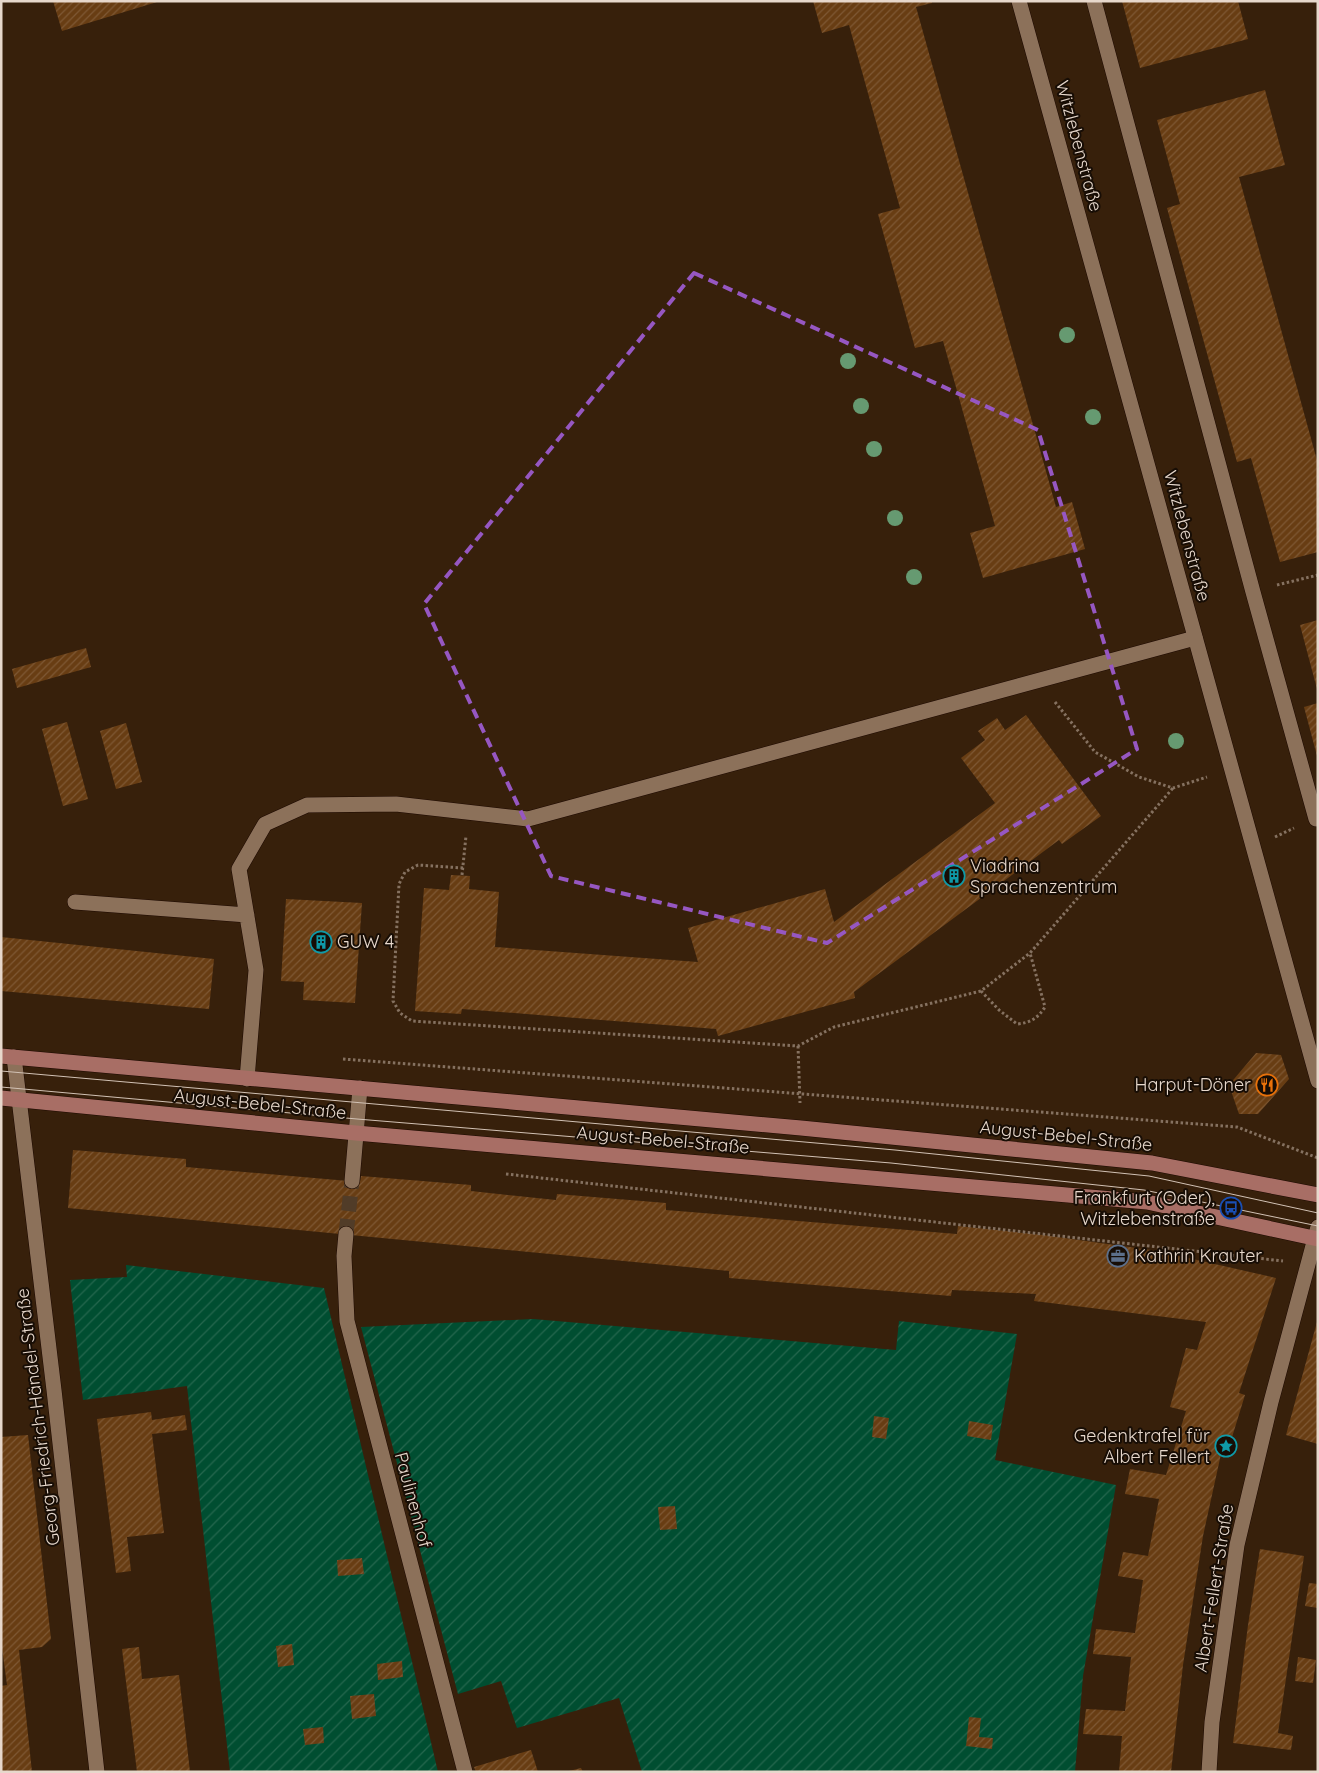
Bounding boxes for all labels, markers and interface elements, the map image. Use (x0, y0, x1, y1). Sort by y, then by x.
street label: Witzlebenstraße (1051, 78, 1108, 214)
street label: Witzlebenstraße (1159, 468, 1216, 604)
place label: Viadrina Sprachenzentrum (970, 854, 1117, 898)
building icon: Viadrina Sprachenzentrum (942, 864, 966, 888)
building icon: GUW 4 (309, 930, 333, 954)
place label: GUW 4 (337, 930, 394, 953)
place label: Harput-Döner (1135, 1073, 1251, 1096)
restaurant icon: Harput-Döner (1255, 1073, 1279, 1097)
street label: August-Bebel-Straße (173, 1083, 348, 1124)
street label: August-Bebel-Straße (979, 1115, 1154, 1156)
street label: August-Bebel-Straße (576, 1120, 750, 1159)
place label: Frankfurt (Oder), Witzlebenstraße (1074, 1186, 1215, 1230)
bus stop icon: Frankfurt (Oder), Witzlebenstraße (1219, 1196, 1243, 1220)
office icon: Kathrin Krauter (1106, 1244, 1130, 1268)
place label: Kathrin Krauter (1134, 1244, 1262, 1267)
street label: Georg-Friedrich-Händel-Straße (10, 1287, 65, 1547)
place label: Gedenktrafel für Albert Fellert (1074, 1424, 1210, 1468)
place icon: Gedenktrafel für Albert Fellert (1214, 1434, 1238, 1458)
street label: Paulinenhof (390, 1449, 437, 1551)
street label: Albert-Fellert-Straße (1189, 1502, 1238, 1674)

